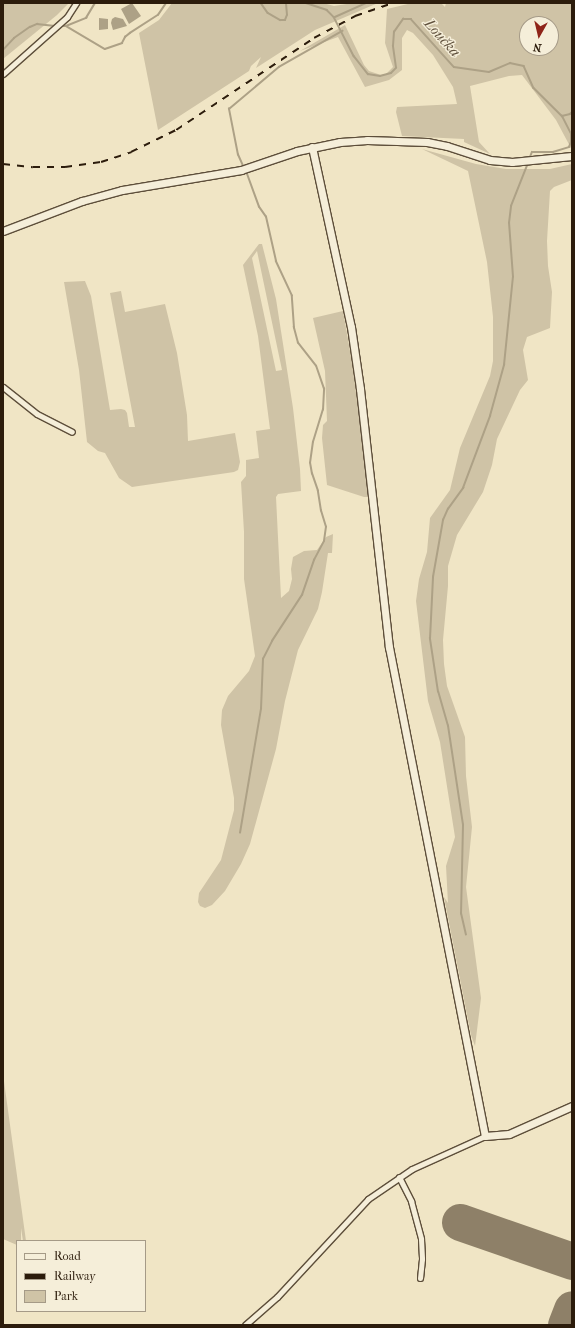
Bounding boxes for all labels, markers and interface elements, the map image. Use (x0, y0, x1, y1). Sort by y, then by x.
water label: Loučka (420, 15, 464, 61)
north arrow (519, 16, 559, 56)
text: N (532, 40, 542, 54)
legend (16, 1240, 146, 1312)
text: Road (54, 1249, 81, 1263)
text: Railway (54, 1269, 96, 1283)
text: Park (54, 1289, 78, 1303)

